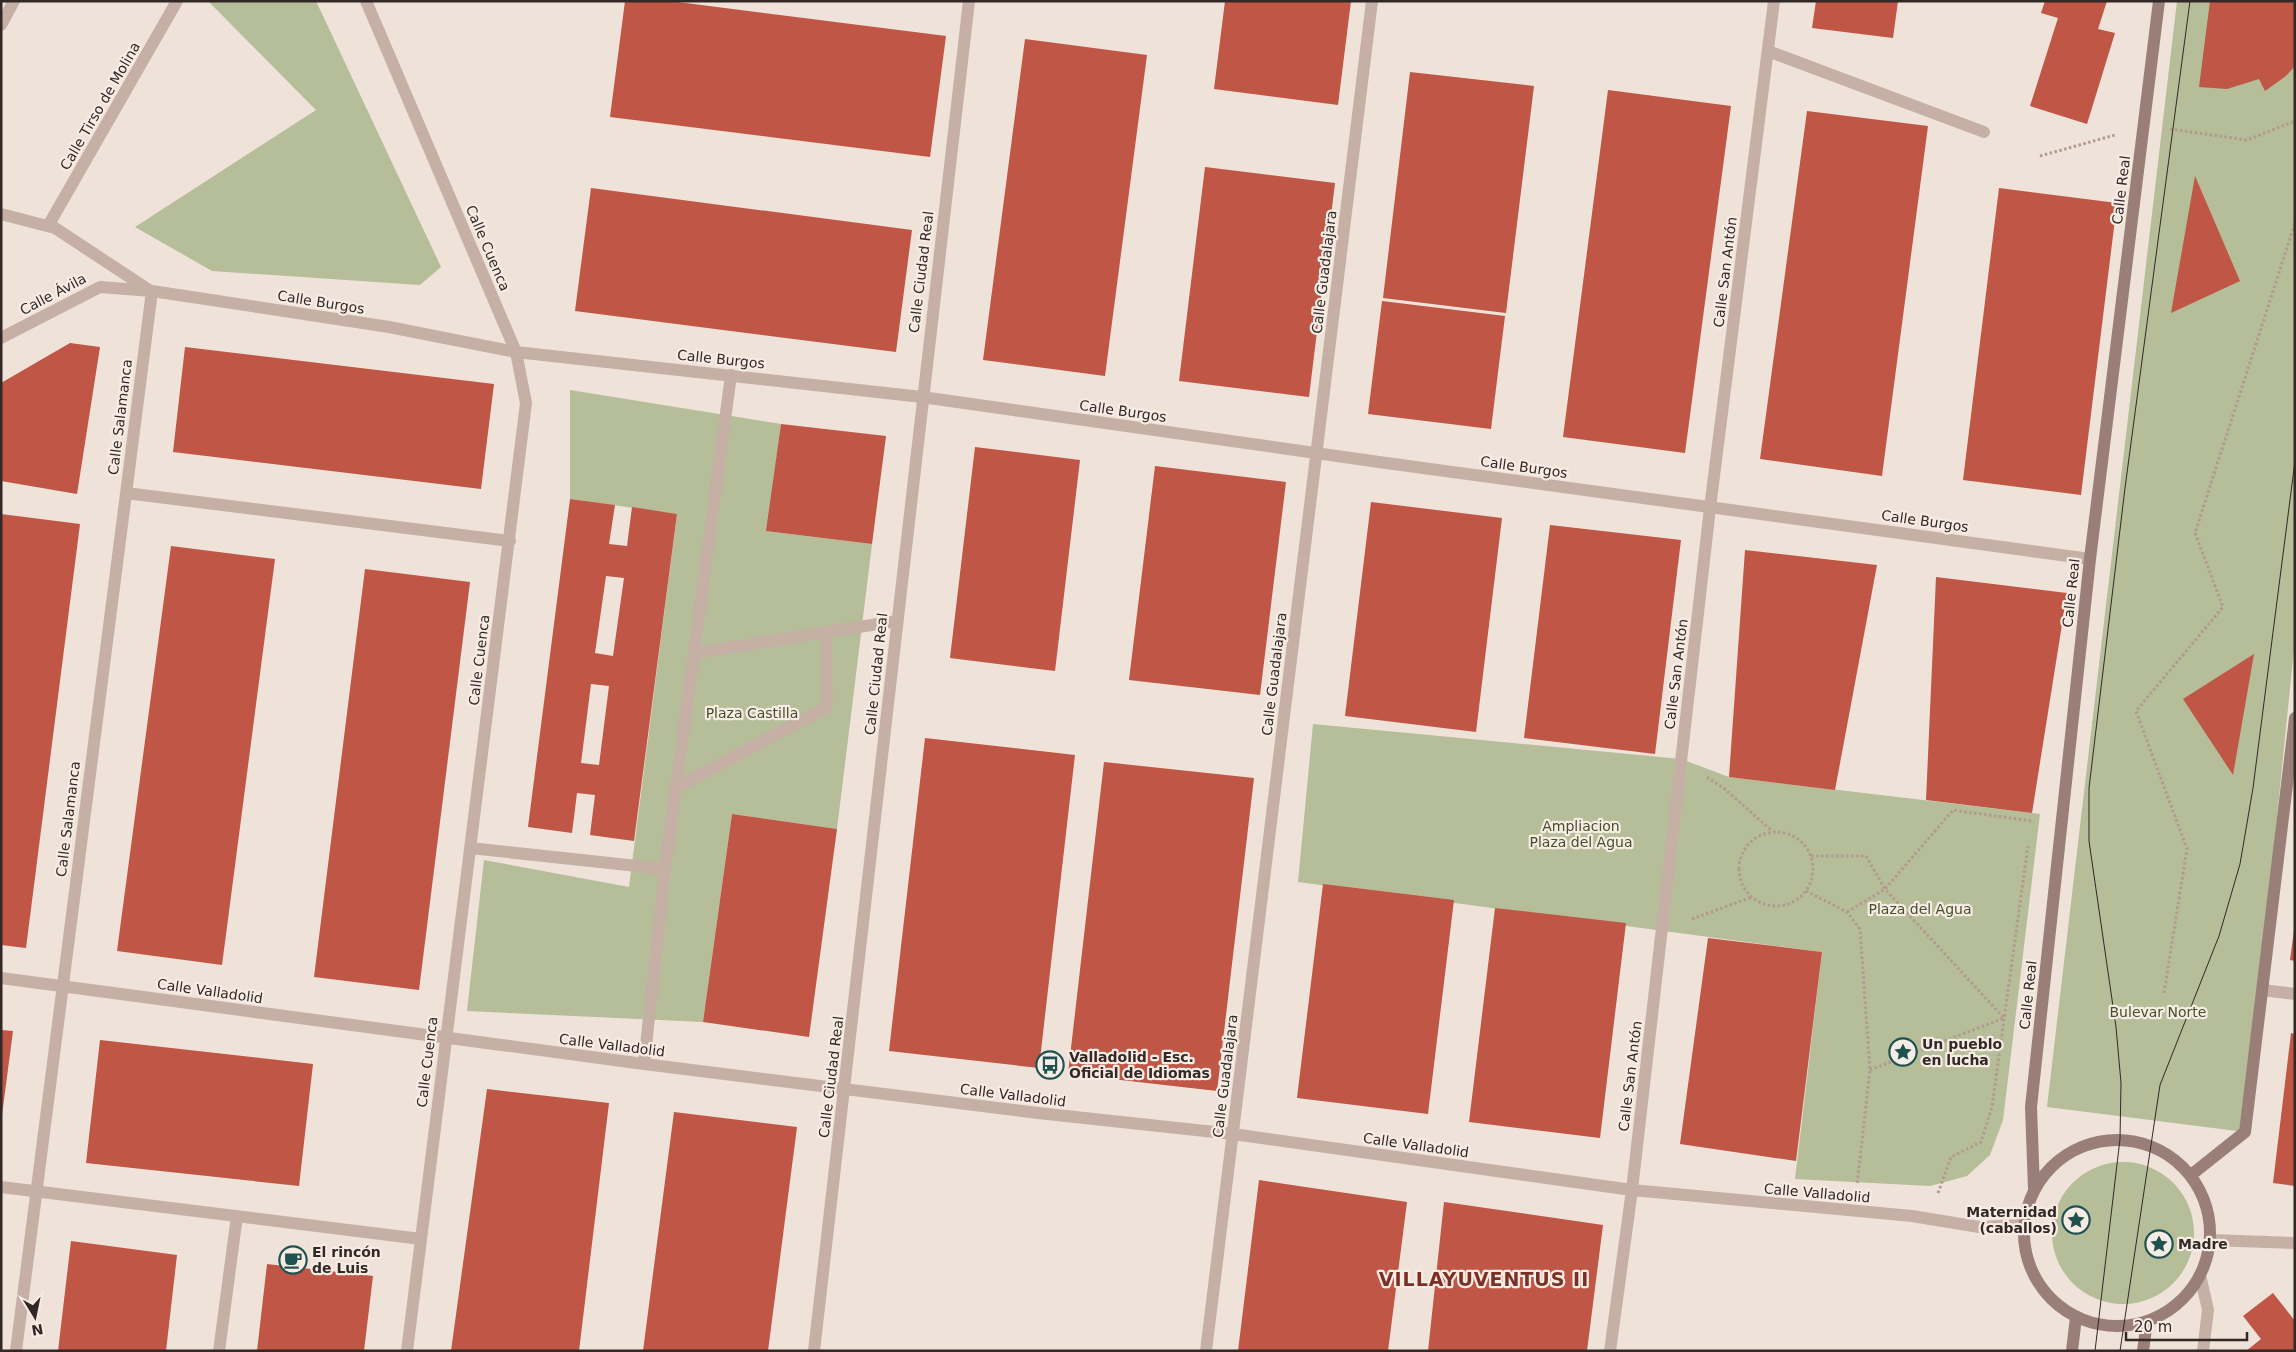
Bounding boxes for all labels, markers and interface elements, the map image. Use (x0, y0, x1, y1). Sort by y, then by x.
street label: Calle Tirso de Molina (57, 39, 143, 173)
street label: Calle Real (2109, 155, 2133, 225)
street label: Calle Cuenca (463, 203, 513, 293)
street label: Calle Guadalajara (1308, 209, 1340, 335)
street label: Calle Ciudad Real (906, 210, 936, 334)
street label: Calle San Antón (1710, 216, 1740, 328)
street label: Calle Ávila (17, 270, 89, 318)
street label: Calle Burgos (276, 287, 366, 317)
street label: Calle Burgos (676, 346, 766, 372)
street label: Calle Salamanca (105, 358, 135, 476)
street label: Calle Burgos (1078, 397, 1168, 425)
street label: Calle Burgos (1479, 453, 1569, 481)
street label: Calle Burgos (1880, 507, 1970, 535)
street label: Calle Real (2059, 558, 2083, 628)
street label: Calle Guadalajara (1258, 611, 1290, 737)
street label: Calle Ciudad Real (862, 612, 890, 736)
street label: Calle Cuenca (465, 614, 493, 706)
street label: Calle San Antón (1661, 618, 1691, 730)
park label: Plaza Castilla (706, 705, 798, 721)
street label: Calle Salamanca (53, 760, 83, 878)
park label: Ampliacion Plaza del Agua (1529, 818, 1633, 850)
park label: Plaza del Agua (1868, 901, 1972, 917)
street label: Calle Real (2016, 960, 2040, 1030)
street label: Calle Valladolid (156, 976, 264, 1006)
park label: Bulevar Norte (2110, 1004, 2206, 1020)
street label: Calle Guadalajara (1209, 1013, 1241, 1139)
street label: Calle Ciudad Real (816, 1015, 846, 1139)
street label: Calle Cuenca (413, 1016, 441, 1108)
street label: Calle San Antón (1615, 1020, 1645, 1132)
street label: Calle Valladolid (558, 1031, 666, 1059)
place label: Un pueblo en lucha (1922, 1036, 2003, 1068)
place icon: Un pueblo en lucha (1888, 1037, 1918, 1067)
place label: Valladolid - Esc. Oficial de Idiomas (1069, 1049, 1210, 1081)
bus stop icon: Valladolid - Esc. Oficial de Idiomas (1035, 1050, 1065, 1080)
street label: Calle Valladolid (959, 1081, 1067, 1109)
street label: Calle Valladolid (1362, 1130, 1470, 1160)
street label: Calle Valladolid (1763, 1180, 1871, 1206)
place label: Maternidad (caballos) (1966, 1204, 2057, 1236)
place icon: Maternidad (caballos) (2061, 1205, 2091, 1235)
place icon: Madre (2144, 1229, 2174, 1259)
place label: Madre (2178, 1236, 2228, 1252)
place label: El rincón de Luis (312, 1244, 381, 1276)
cafe icon: El rincón de Luis (278, 1245, 308, 1275)
district label: VILLAYUVENTUS II (1379, 1268, 1589, 1290)
north arrow (10, 1292, 60, 1342)
scale bar (2126, 1310, 2247, 1342)
text: 20 m (2134, 1318, 2172, 1336)
text: N (30, 1321, 44, 1339)

